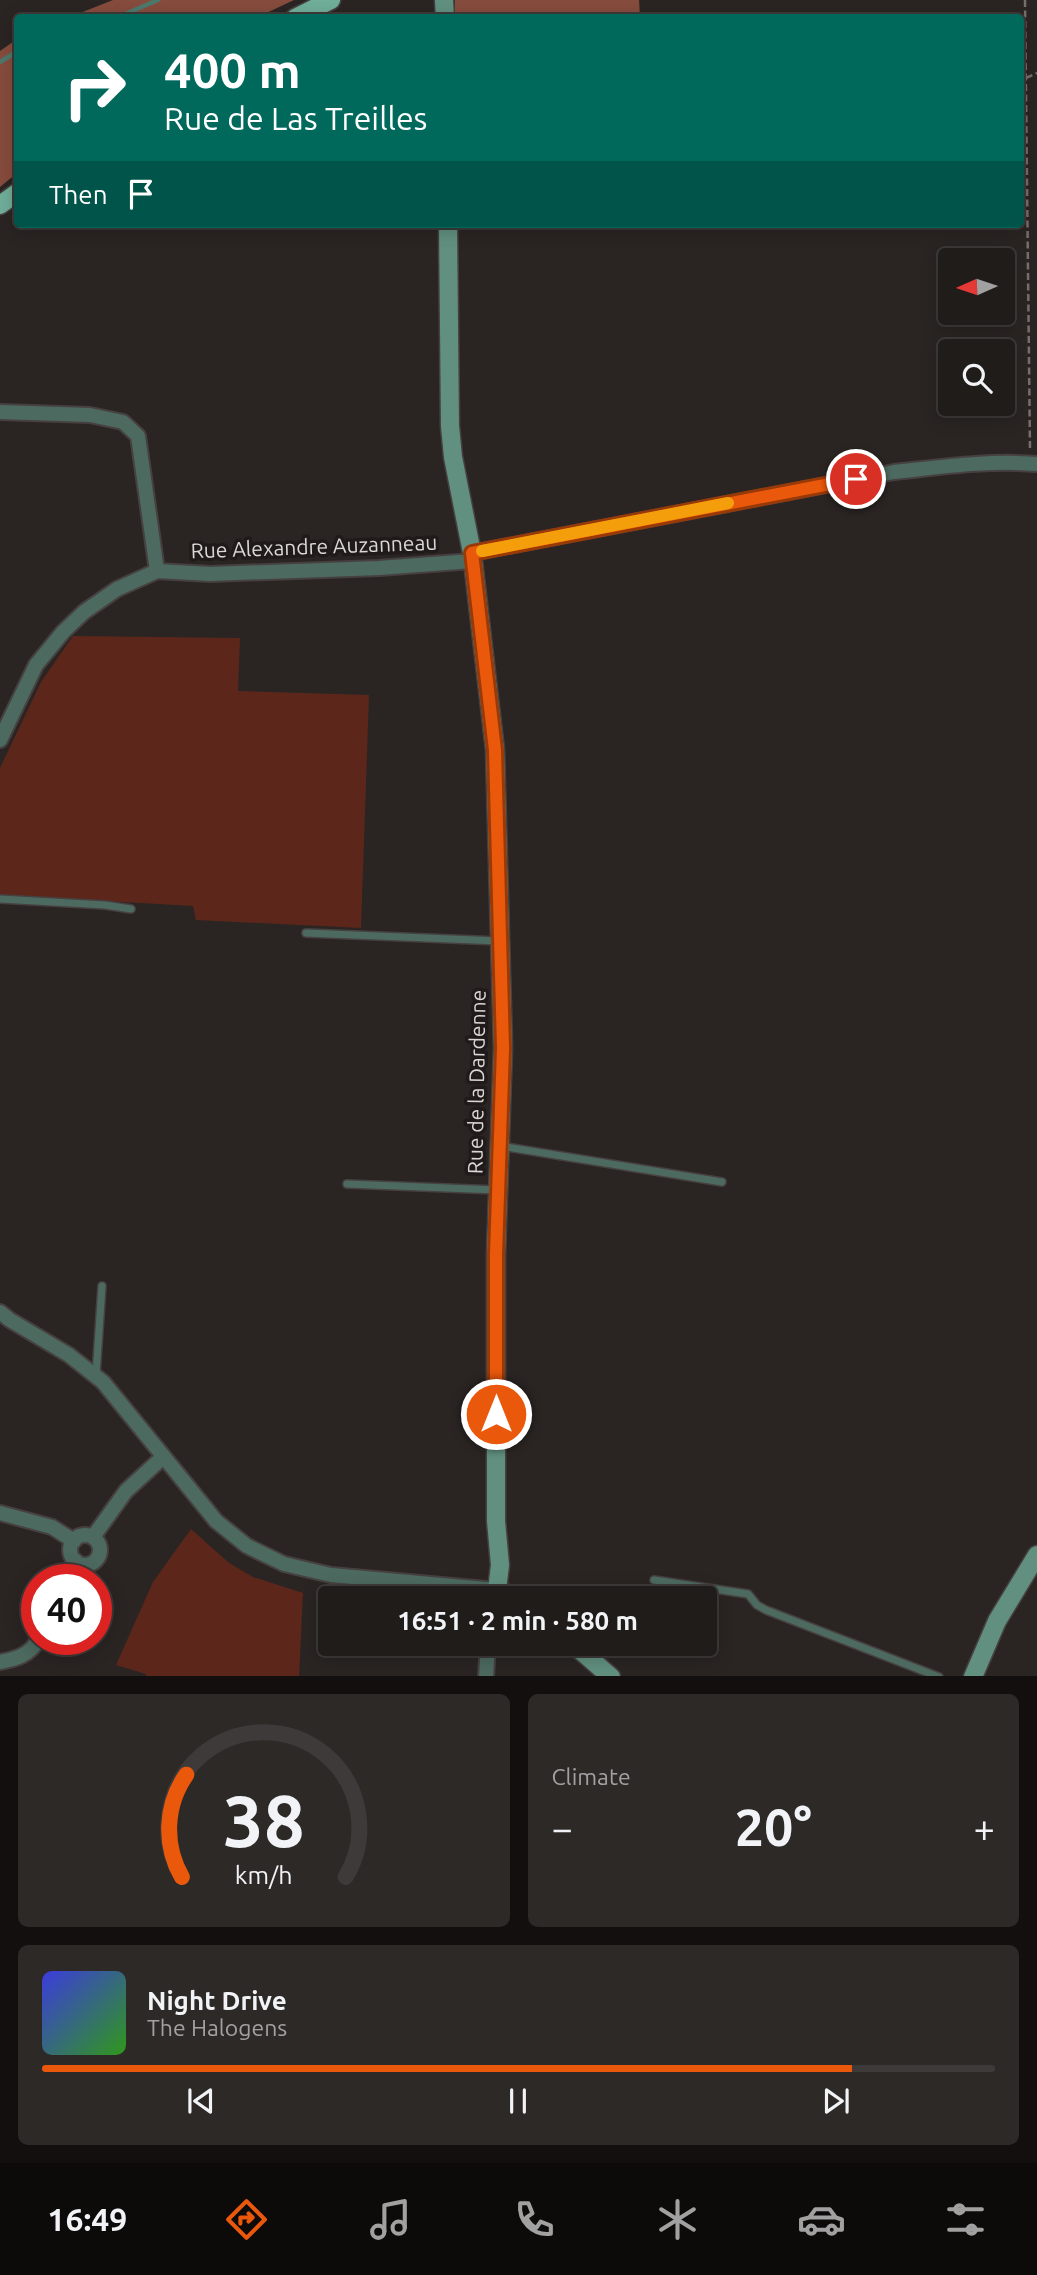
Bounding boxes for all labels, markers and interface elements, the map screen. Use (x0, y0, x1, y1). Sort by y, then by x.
icon: right (49, 42, 140, 133)
text: 400 m (164, 42, 301, 97)
text: Rue de Las Treilles (164, 100, 427, 136)
icon: arrive (122, 175, 160, 213)
text: Then (49, 180, 108, 209)
north arrow (938, 248, 1015, 326)
map controls (938, 248, 1015, 416)
button: search (938, 339, 1015, 416)
pin (826, 449, 886, 509)
icon: arrive (837, 460, 875, 498)
street label: Rue Alexandre Auzanneau (190, 530, 438, 562)
street label: Rue de la Dardenne (462, 990, 490, 1174)
position arrow (459, 1377, 533, 1451)
speed limit sign: 40 (21, 1564, 112, 1655)
text: 16:51 · 2 min · 580 m (397, 1606, 638, 1635)
text: Climate (552, 1764, 631, 1789)
text: 38 (223, 1779, 305, 1861)
text: 20° (735, 1798, 812, 1856)
text: − (552, 1807, 573, 1849)
text: + (974, 1807, 995, 1849)
text: km/h (235, 1860, 293, 1888)
text: Night Drive (147, 1986, 287, 2015)
text: The Halogens (147, 2015, 287, 2040)
icon: previous (182, 2082, 220, 2120)
icon: pause (499, 2082, 537, 2120)
icon: next (817, 2082, 855, 2120)
icon: directions (222, 2195, 271, 2244)
icon: music (366, 2195, 415, 2244)
icon: phone (510, 2195, 559, 2244)
icon: climate (653, 2195, 702, 2244)
icon: car (797, 2195, 846, 2244)
icon: filters (941, 2195, 990, 2244)
text: 16:49 (47, 2201, 127, 2237)

